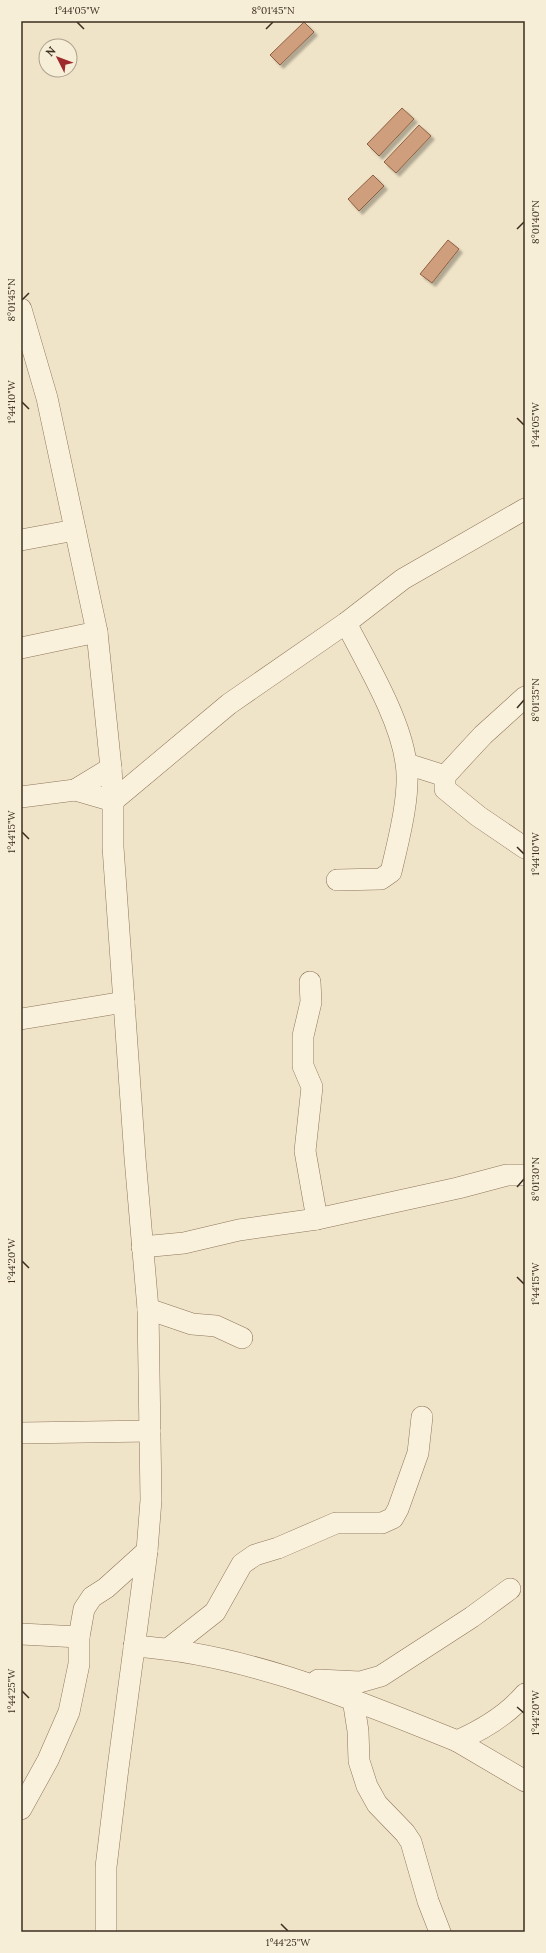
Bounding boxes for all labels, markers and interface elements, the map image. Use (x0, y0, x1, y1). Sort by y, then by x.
text: 1°44'05"W (54, 4, 101, 17)
text: 8°01'45"N (251, 4, 295, 17)
north arrow (38, 38, 78, 78)
text: N (43, 43, 59, 59)
text: 8°01'40"N (529, 200, 542, 244)
text: 8°01'45"N (5, 278, 18, 322)
text: 1°44'10"W (5, 379, 18, 424)
text: 1°44'05"W (529, 401, 542, 448)
text: 8°01'35"N (529, 678, 542, 722)
text: 1°44'15"W (5, 810, 18, 853)
text: 1°44'10"W (529, 831, 542, 876)
text: 8°01'30"N (529, 1156, 542, 1201)
text: 1°44'20"W (5, 1237, 18, 1284)
text: 1°44'15"W (529, 1262, 542, 1305)
text: 1°44'25"W (5, 1668, 18, 1713)
text: 1°44'20"W (529, 1689, 542, 1736)
text: 1°44'25"W (266, 1936, 311, 1949)

